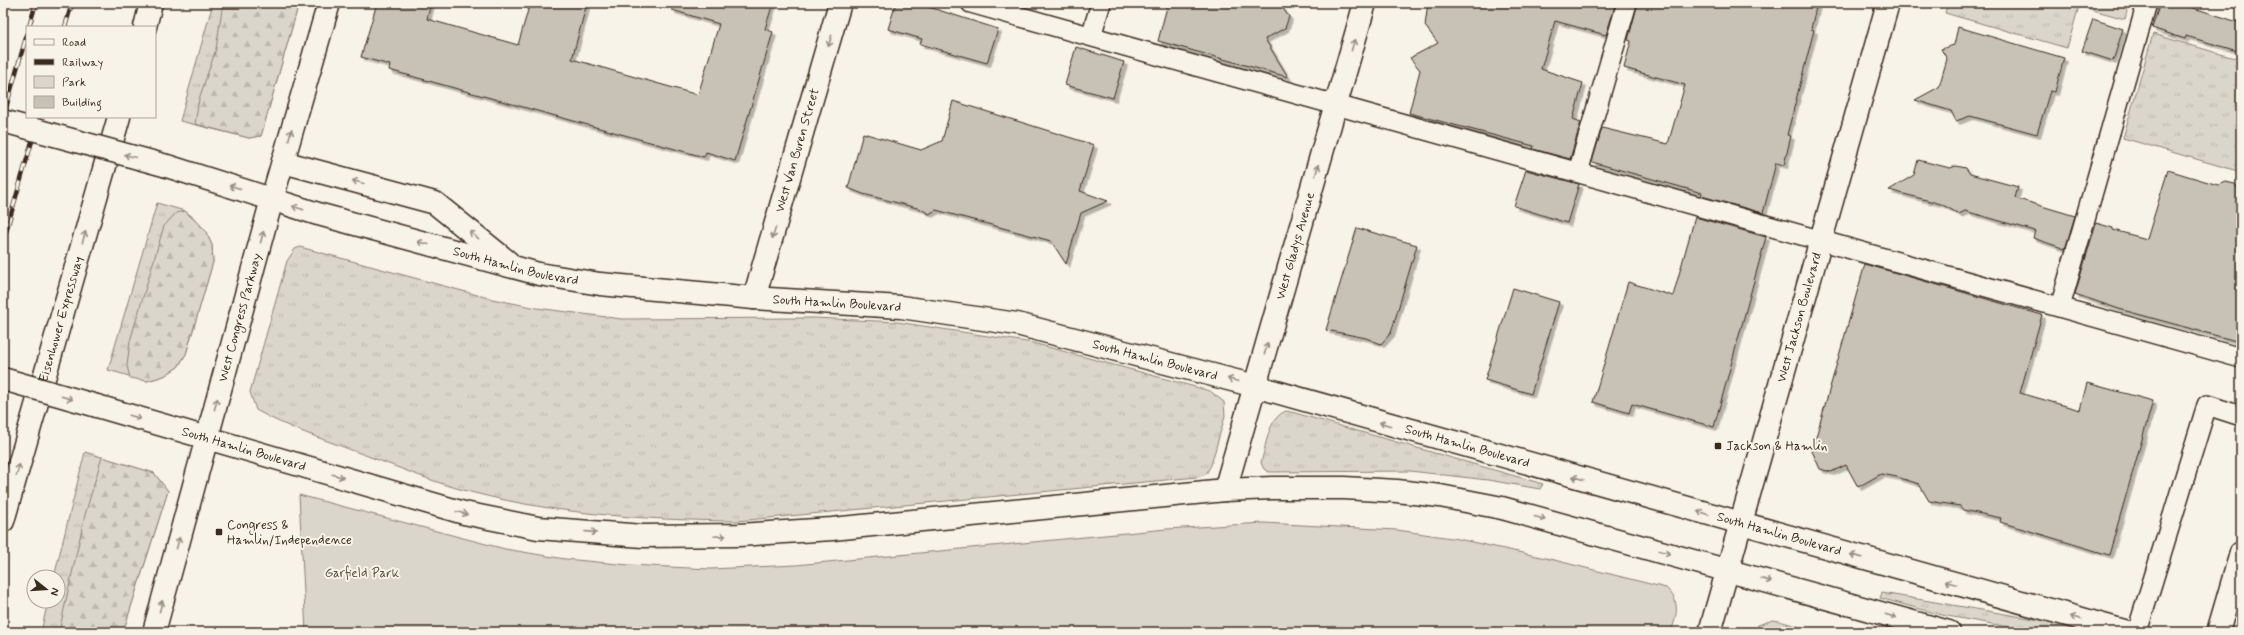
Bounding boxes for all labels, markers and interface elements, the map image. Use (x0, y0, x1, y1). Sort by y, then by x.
legend (26, 26, 156, 118)
one-way arrow (825, 34, 833, 47)
text: Road (62, 35, 86, 51)
one-way arrow (1350, 39, 1357, 52)
text: Railway (62, 55, 104, 71)
text: Park (62, 75, 86, 91)
street label: West Van Buren Street (771, 86, 823, 214)
text: Building (62, 95, 102, 112)
one-way arrow (287, 128, 294, 141)
one-way arrow (123, 152, 136, 159)
one-way arrow (1314, 164, 1321, 177)
one-way arrow (352, 178, 365, 185)
one-way arrow (229, 183, 241, 191)
street label: West Gladys Avenue (1272, 190, 1319, 302)
one-way arrow (292, 204, 305, 211)
one-way arrow (770, 226, 777, 239)
one-way arrow (468, 230, 479, 239)
one-way arrow (81, 231, 88, 244)
one-way arrow (258, 231, 266, 244)
one-way arrow (417, 239, 430, 246)
street label: South Hamlin Boulevard (451, 243, 580, 289)
street label: West Congress Parkway (214, 251, 265, 384)
street label: West Jackson Boulevard (1773, 251, 1825, 384)
street label: Eisenhower Expressway (35, 254, 87, 384)
street label: South Hamlin Boulevard (772, 291, 902, 315)
street label: South Hamlin Boulevard (1091, 335, 1219, 384)
one-way arrow (1263, 343, 1270, 356)
one-way arrow (1227, 376, 1240, 384)
one-way arrow (61, 394, 74, 402)
one-way arrow (213, 397, 220, 410)
one-way arrow (128, 414, 141, 421)
one-way arrow (1379, 420, 1392, 427)
street label: South Hamlin Boulevard (1403, 420, 1532, 471)
street label: South Hamlin Boulevard (180, 423, 308, 475)
place label: Jackson & Hamlin (1726, 438, 1827, 455)
marker: Jackson & Hamlin (1713, 441, 1723, 451)
one-way arrow (15, 464, 22, 477)
one-way arrow (331, 473, 344, 480)
one-way arrow (1572, 474, 1585, 481)
street label: South Hamlin Boulevard (1715, 508, 1843, 559)
one-way arrow (455, 509, 468, 517)
one-way arrow (1697, 509, 1710, 516)
one-way arrow (1533, 515, 1546, 522)
place label: Congress & Hamlin/Independence (227, 517, 352, 549)
marker: Congress & Hamlin/Independence (214, 527, 224, 537)
one-way arrow (584, 528, 597, 535)
one-way arrow (713, 532, 726, 540)
one-way arrow (175, 537, 182, 550)
one-way arrow (1658, 549, 1671, 557)
one-way arrow (1849, 552, 1862, 559)
park label: Garfield Park (325, 565, 400, 582)
north arrow (26, 569, 66, 609)
one-way arrow (1759, 577, 1772, 584)
one-way arrow (1945, 579, 1958, 586)
text: N (47, 586, 62, 597)
one-way arrow (158, 600, 165, 613)
one-way arrow (1884, 613, 1897, 620)
one-way arrow (2070, 614, 2083, 621)

